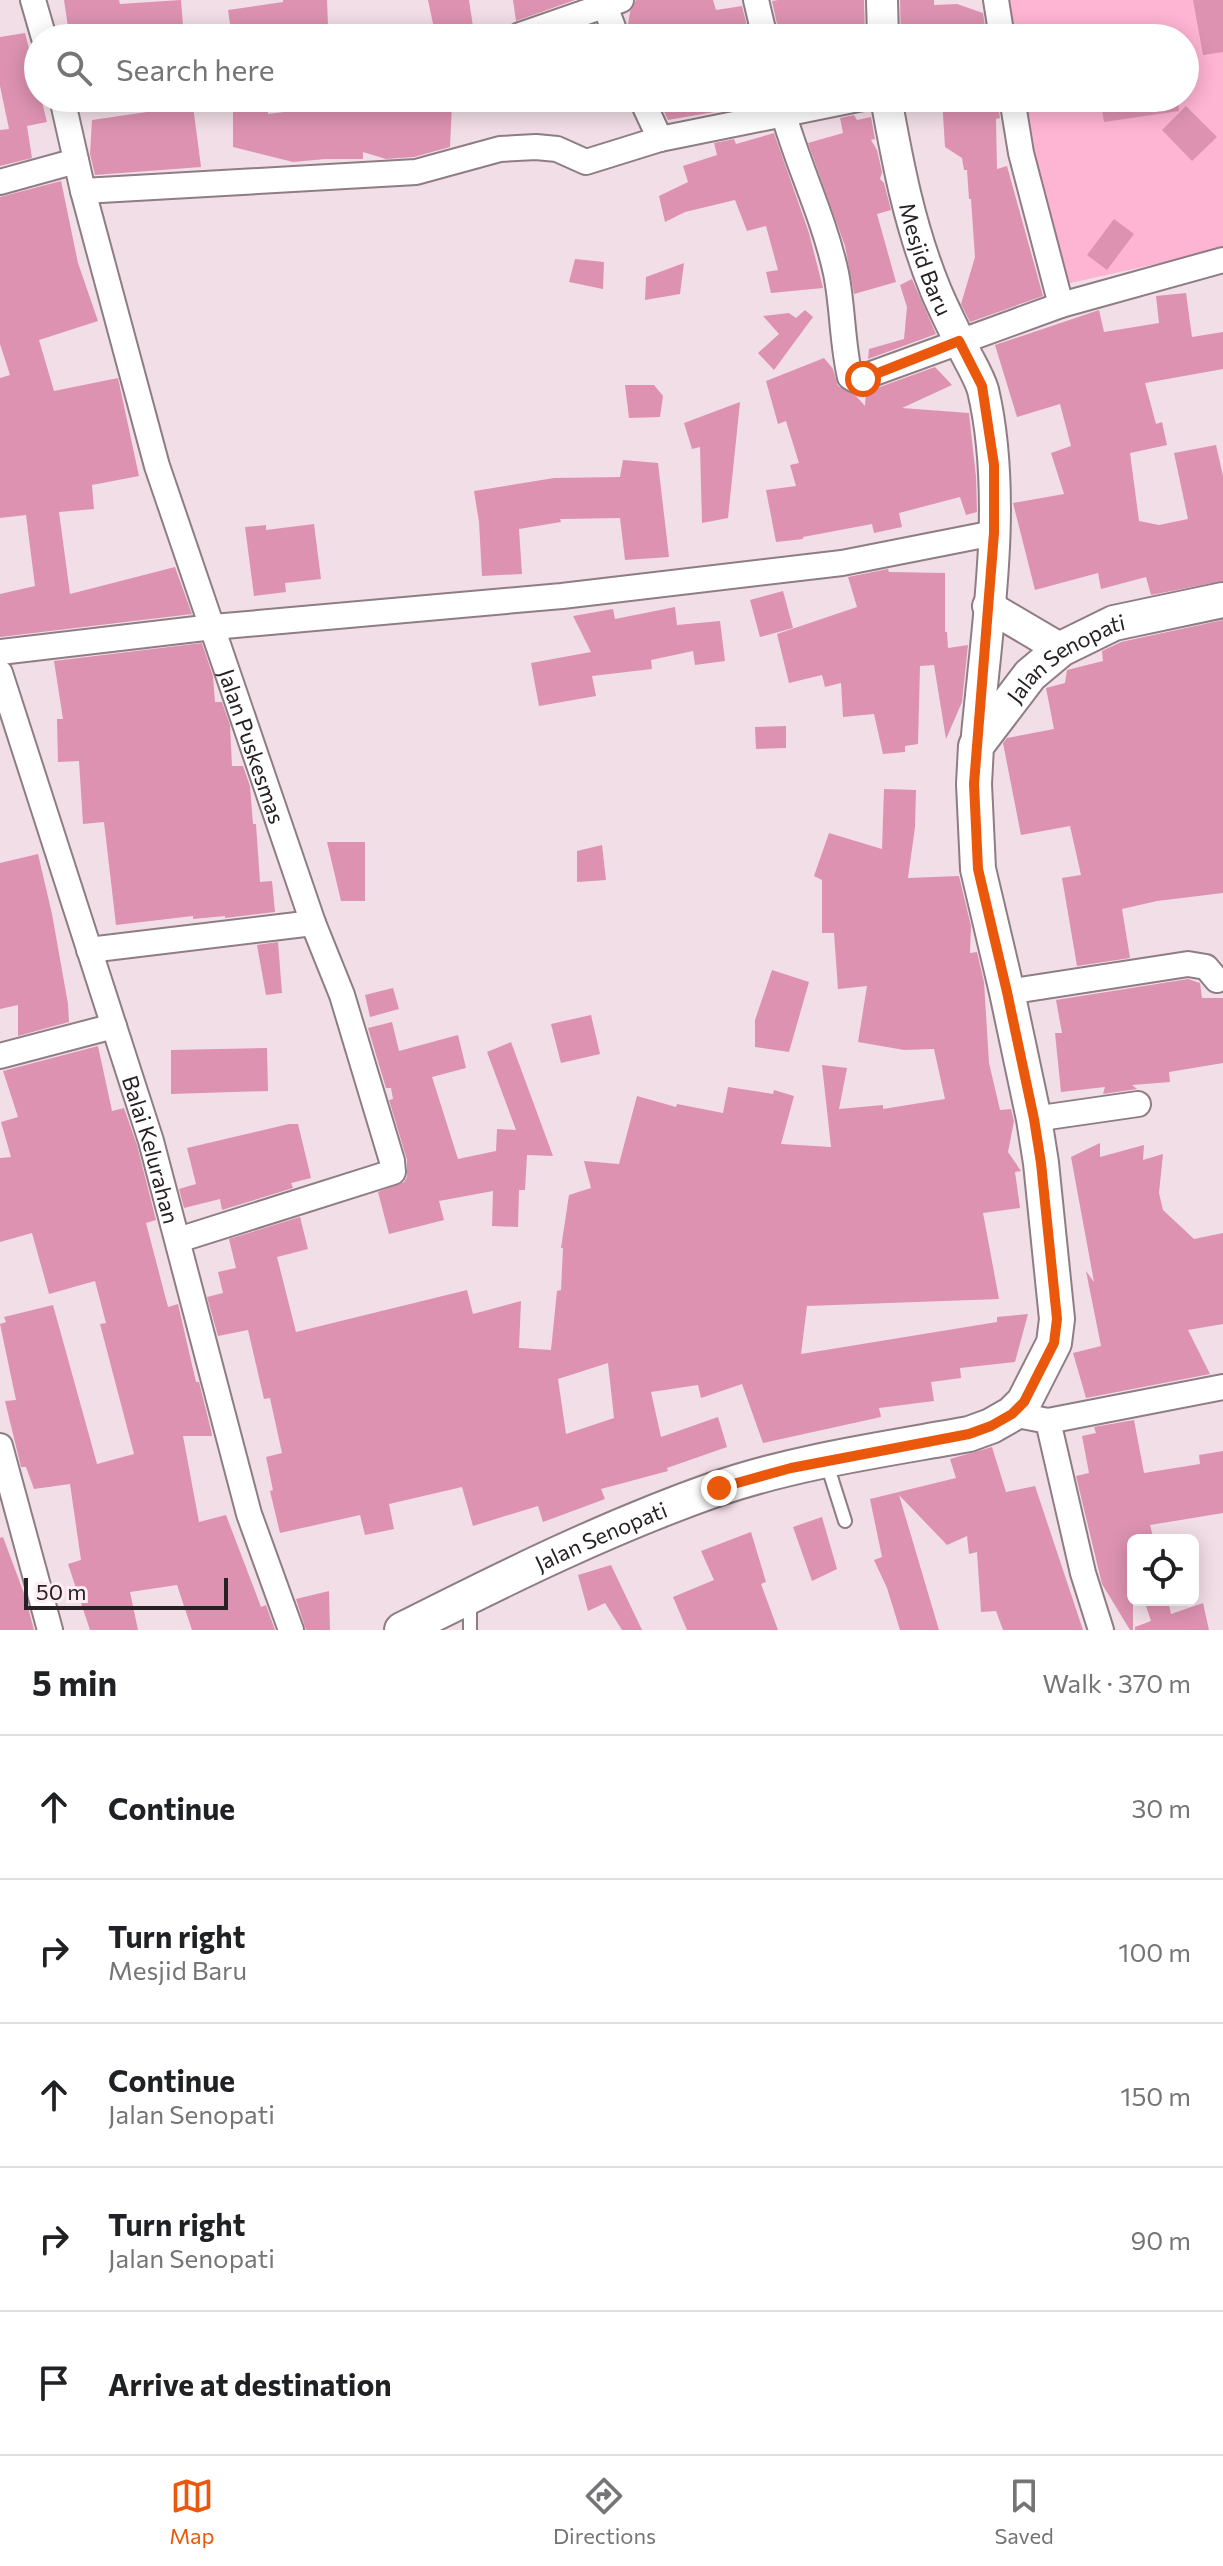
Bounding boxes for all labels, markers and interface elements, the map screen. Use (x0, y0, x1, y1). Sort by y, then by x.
search box (24, 24, 1199, 112)
icon: search (52, 46, 96, 90)
text: Search here (116, 50, 275, 87)
street label: Mesjid Baru (894, 200, 959, 320)
route start (845, 361, 881, 397)
street label: Jalan Senopati (1000, 608, 1127, 708)
street label: Jalan Puskesmas (214, 665, 291, 827)
street label: Balai Kelurahan (117, 1072, 186, 1226)
route end (701, 1470, 737, 1506)
street label: Jalan Senopati (530, 1495, 671, 1576)
map controls (1127, 1534, 1199, 1606)
button: locate (1127, 1534, 1199, 1606)
scale bar (24, 1574, 228, 1610)
text: 50 m (36, 1578, 86, 1605)
text: 5 min (32, 1661, 117, 1703)
text: Walk · 370 m (1042, 1667, 1191, 1698)
icon: ahead (32, 1785, 76, 1829)
text: Continue (108, 1789, 235, 1826)
text: 30 m (1132, 1792, 1191, 1823)
text: Turn right (108, 1917, 245, 1954)
icon: right (32, 1929, 76, 1973)
text: 100 m (1118, 1936, 1191, 1967)
text: Mesjid Baru (108, 1954, 247, 1985)
text: Continue (108, 2061, 235, 2098)
icon: ahead (32, 2073, 76, 2117)
text: 150 m (1120, 2080, 1191, 2111)
text: Jalan Senopati (108, 2098, 275, 2129)
text: Turn right (108, 2205, 245, 2242)
icon: right (32, 2217, 76, 2261)
text: 90 m (1131, 2224, 1191, 2255)
text: Jalan Senopati (108, 2242, 275, 2273)
icon: arrive (32, 2361, 76, 2405)
text: Arrive at destination (108, 2365, 392, 2402)
tab: Map (169, 2474, 215, 2549)
tab: Directions (553, 2474, 656, 2549)
tab: Saved (994, 2474, 1054, 2549)

